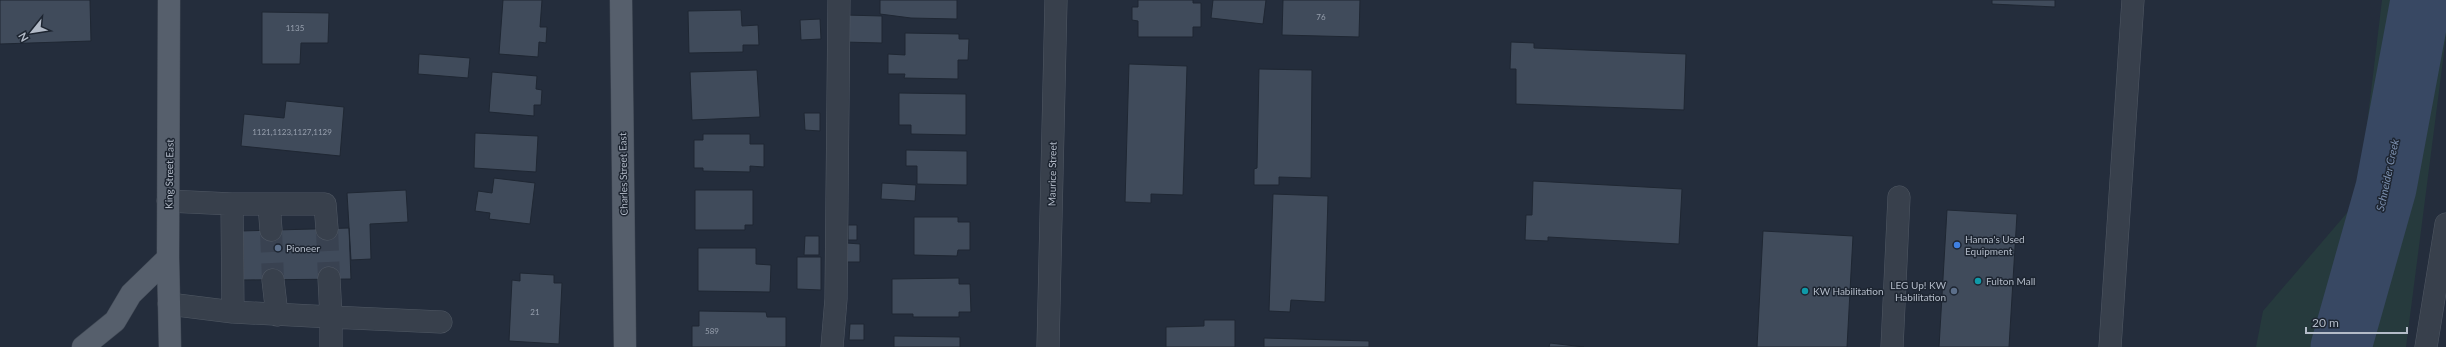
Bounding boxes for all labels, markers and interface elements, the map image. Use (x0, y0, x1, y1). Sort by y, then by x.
north arrow (12, 12, 52, 52)
house number: 76 (1316, 12, 1326, 22)
house number: 1135 (286, 23, 305, 33)
text: N (15, 30, 31, 44)
house number: 1121,1123,1127,1129 (252, 127, 332, 137)
street label: Charles Street East (616, 132, 630, 216)
water label: Schneider Creek (2373, 137, 2401, 212)
street label: King Street East (162, 139, 176, 209)
street label: Maurice Street (1045, 141, 1059, 206)
place label: Hanna's Used Equipment (1965, 233, 2025, 257)
marker: Hanna's Used Equipment (1952, 240, 1962, 250)
place label: Pioneer (286, 242, 320, 254)
marker: Pioneer (273, 243, 283, 253)
place label: Fulton Mall (1986, 275, 2035, 287)
marker: Fulton Mall (1973, 276, 1983, 286)
place label: LEG Up! KW Habilitation (1890, 279, 1947, 303)
place label: KW Habilitation (1813, 285, 1884, 297)
marker: KW Habilitation (1800, 286, 1810, 296)
marker: LEG Up! KW Habilitation (1949, 286, 1959, 296)
house number: 21 (530, 307, 540, 317)
scale bar (2306, 309, 2407, 335)
text: 20 m (2312, 315, 2339, 330)
house number: 589 (705, 326, 719, 336)

